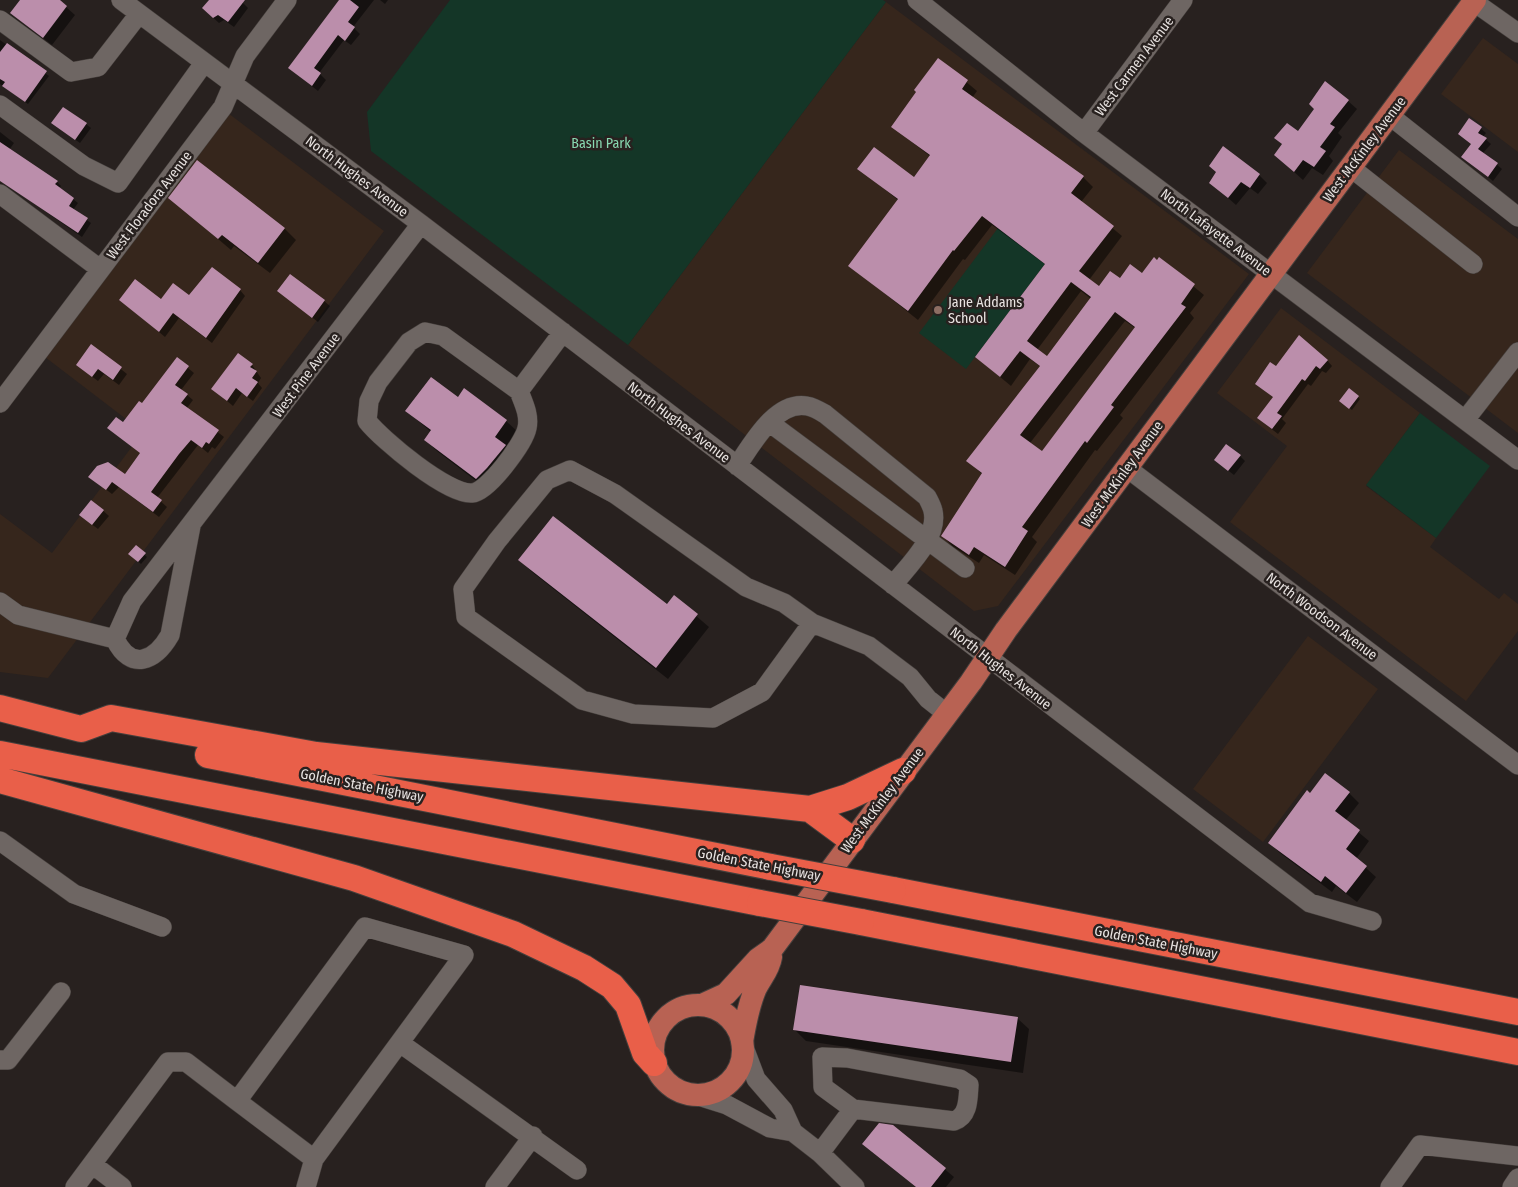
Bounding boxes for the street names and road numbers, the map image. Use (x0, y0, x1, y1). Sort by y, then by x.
street label: West Carmen Avenue (1091, 13, 1177, 119)
street label: West McKinley Avenue (1319, 93, 1410, 205)
street label: North Hughes Avenue (302, 132, 411, 221)
street label: West Floradora Avenue (103, 148, 196, 263)
street label: North Lafayette Avenue (1157, 185, 1274, 280)
street label: West Pine Avenue (269, 330, 344, 421)
street label: North Hughes Avenue (624, 378, 733, 467)
street label: West McKinley Avenue (1078, 418, 1167, 531)
street label: North Woodson Avenue (1263, 569, 1381, 664)
street label: North Hughes Avenue (947, 624, 1055, 713)
street label: West McKinley Avenue (837, 744, 928, 856)
street label: Golden State Highway (299, 765, 426, 806)
street label: Golden State Highway (696, 844, 823, 885)
street label: Golden State Highway (1093, 922, 1220, 963)

